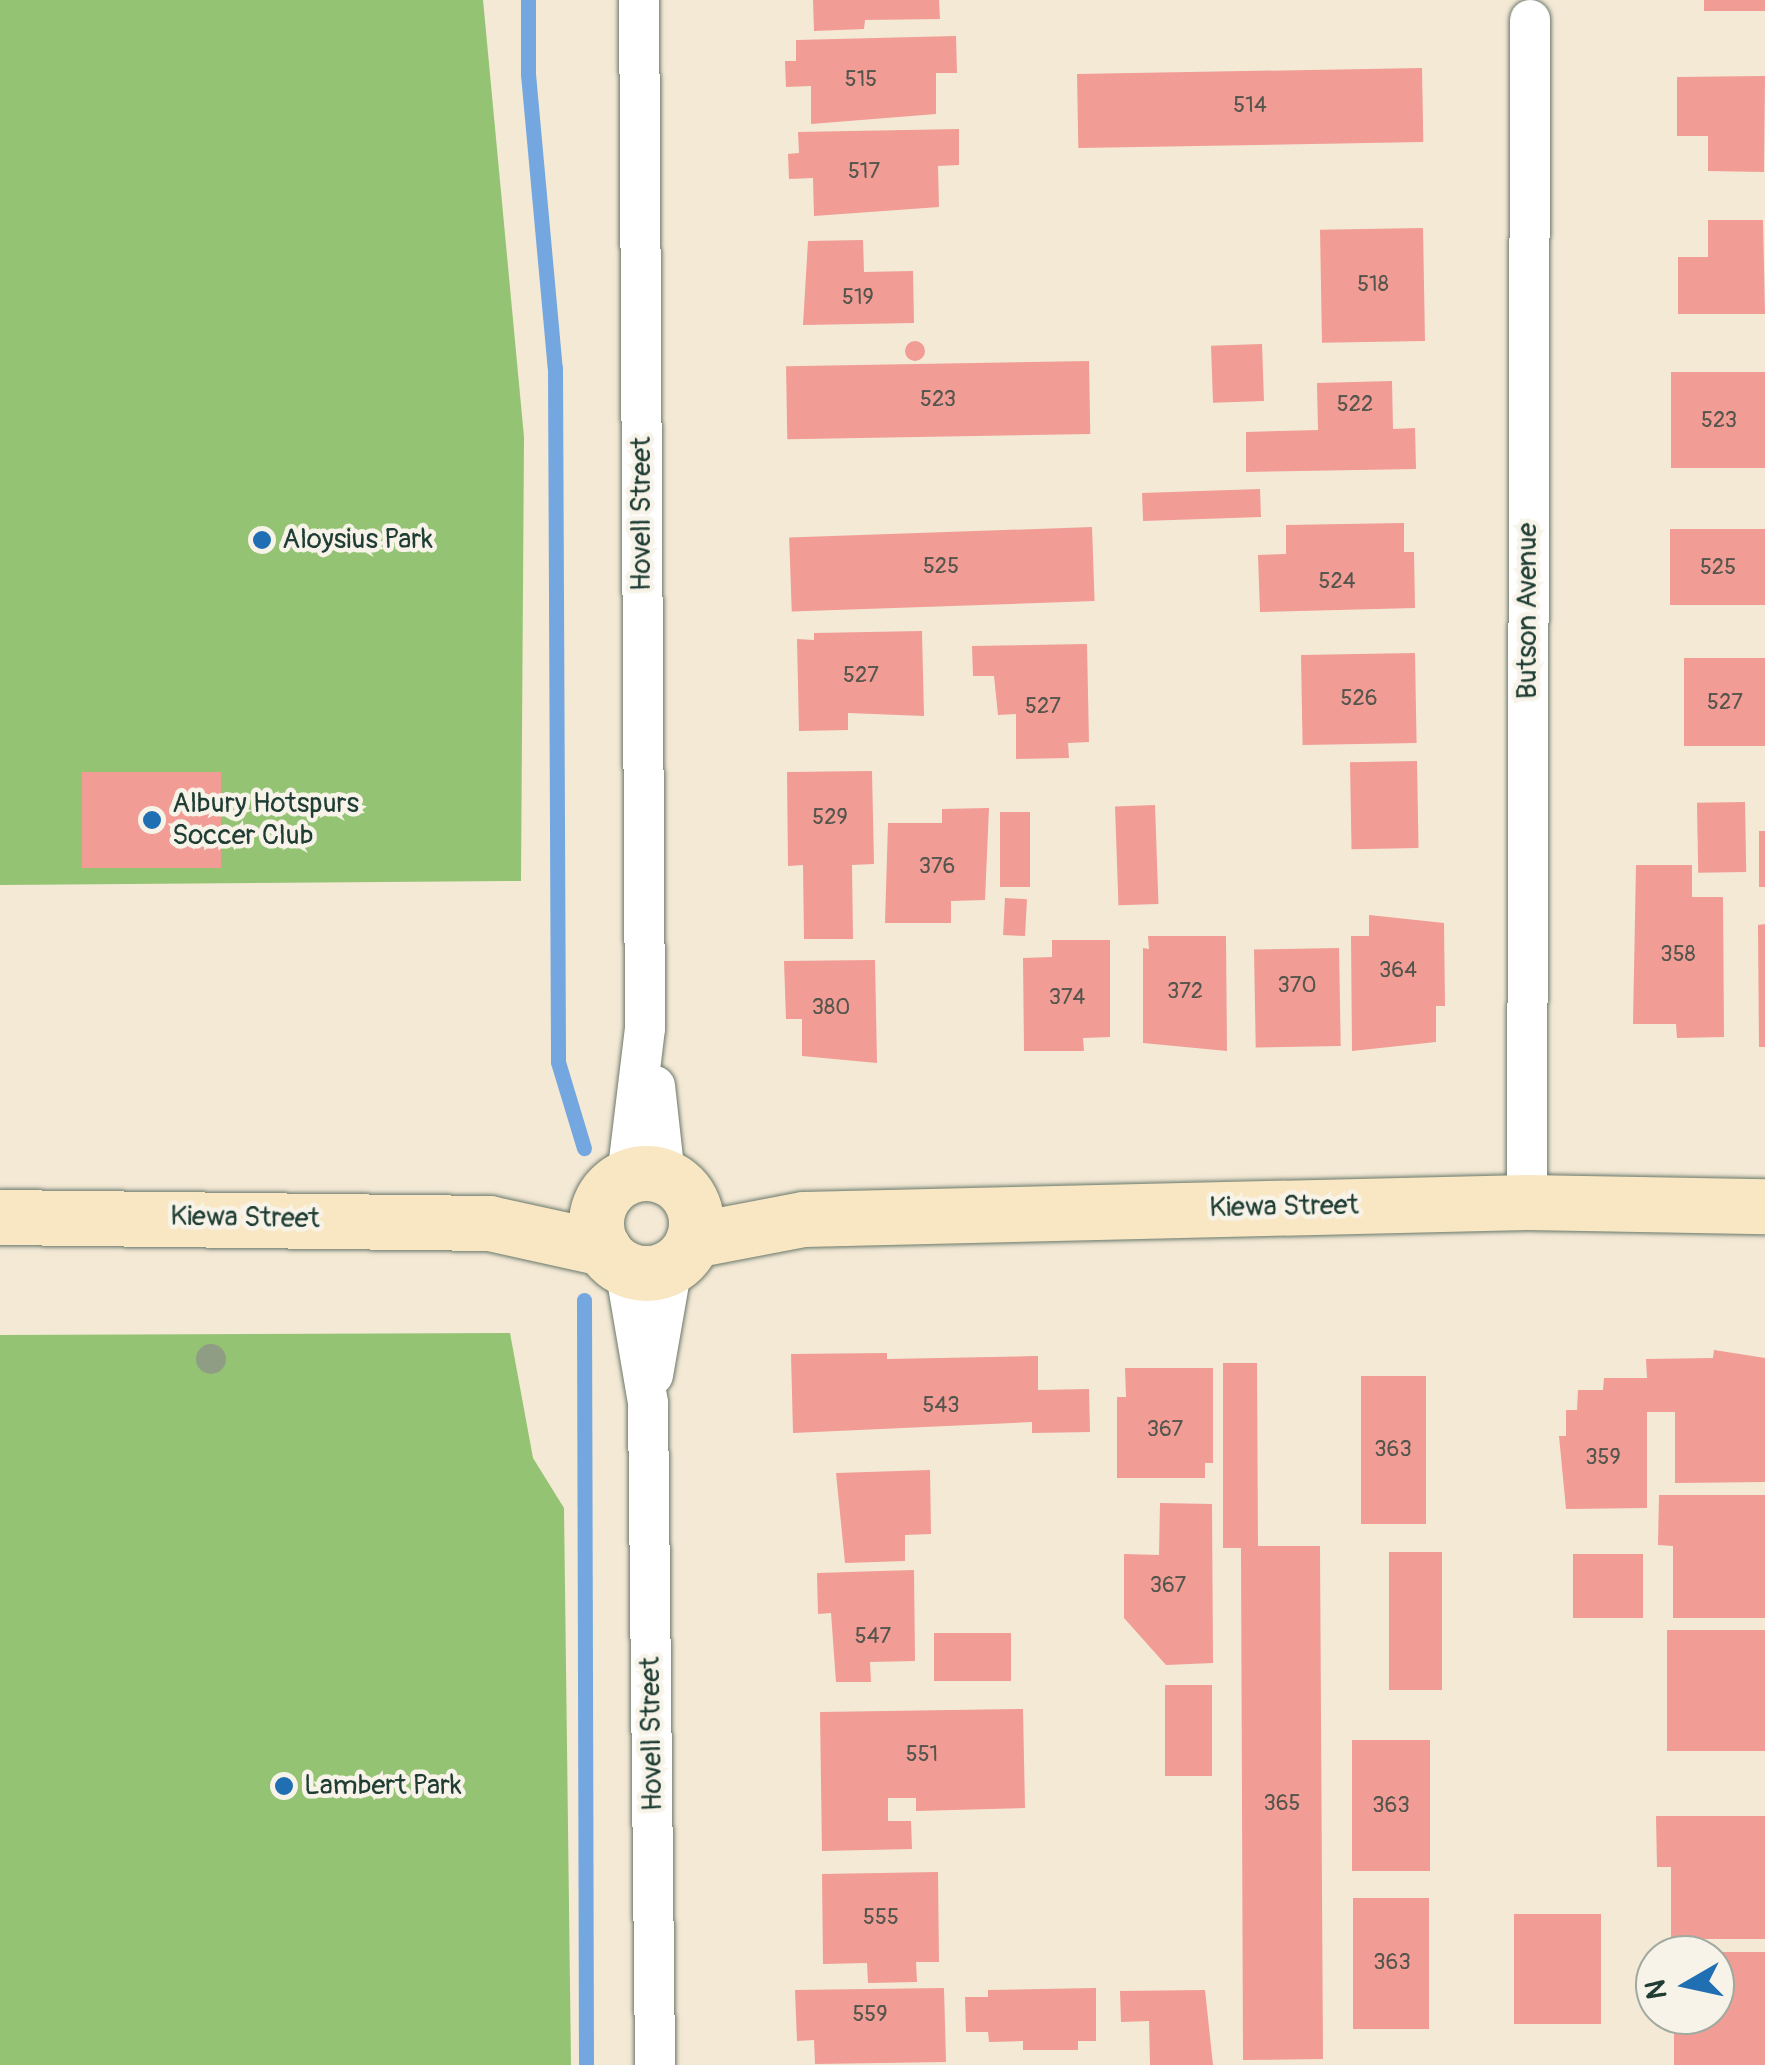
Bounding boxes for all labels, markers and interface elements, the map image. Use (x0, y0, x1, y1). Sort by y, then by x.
house number: 515 (845, 67, 877, 93)
house number: 514 (1233, 93, 1267, 119)
house number: 517 (848, 159, 880, 185)
house number: 518 (1357, 272, 1389, 298)
house number: 519 (842, 285, 874, 311)
house number: 523 (920, 387, 956, 413)
house number: 522 (1337, 392, 1373, 418)
house number: 523 (1701, 408, 1737, 434)
street label: Hovell Street (625, 437, 659, 591)
place label: Aloysius Park (282, 523, 433, 557)
street label: Butson Avenue (1511, 523, 1545, 699)
marker: Aloysius Park (251, 529, 273, 551)
house number: 525 (923, 554, 959, 580)
house number: 525 (1700, 555, 1736, 581)
house number: 524 (1319, 569, 1355, 595)
house number: 527 (843, 663, 879, 689)
house number: 526 (1340, 686, 1378, 712)
house number: 527 (1707, 690, 1743, 716)
house number: 527 (1025, 694, 1061, 720)
place label: Albury Hotspurs Soccer Club (172, 787, 359, 853)
house number: 529 (812, 805, 848, 831)
marker: Albury Hotspurs Soccer Club (141, 809, 163, 831)
house number: 376 (919, 854, 955, 880)
house number: 358 (1660, 942, 1696, 968)
house number: 364 (1379, 958, 1417, 984)
house number: 370 (1278, 973, 1316, 999)
house number: 372 (1167, 979, 1203, 1005)
house number: 374 (1049, 985, 1085, 1011)
house number: 380 (812, 995, 850, 1021)
street label: Kiewa Street (1209, 1189, 1359, 1225)
street label: Kiewa Street (170, 1200, 320, 1236)
house number: 543 (923, 1393, 959, 1419)
house number: 367 (1147, 1417, 1183, 1443)
house number: 363 (1374, 1437, 1412, 1463)
house number: 359 (1585, 1445, 1621, 1471)
house number: 367 (1150, 1573, 1186, 1599)
house number: 547 (855, 1624, 891, 1650)
street label: Hovell Street (634, 1656, 670, 1812)
house number: 551 (906, 1742, 938, 1768)
place label: Lambert Park (304, 1769, 462, 1803)
marker: Lambert Park (273, 1775, 295, 1797)
house number: 365 (1263, 1791, 1301, 1817)
house number: 363 (1372, 1793, 1410, 1819)
house number: 555 (863, 1905, 899, 1931)
north arrow (1635, 1935, 1735, 2035)
house number: 363 (1373, 1950, 1411, 1976)
text: N (1638, 1977, 1676, 2002)
house number: 559 (852, 2002, 888, 2028)

